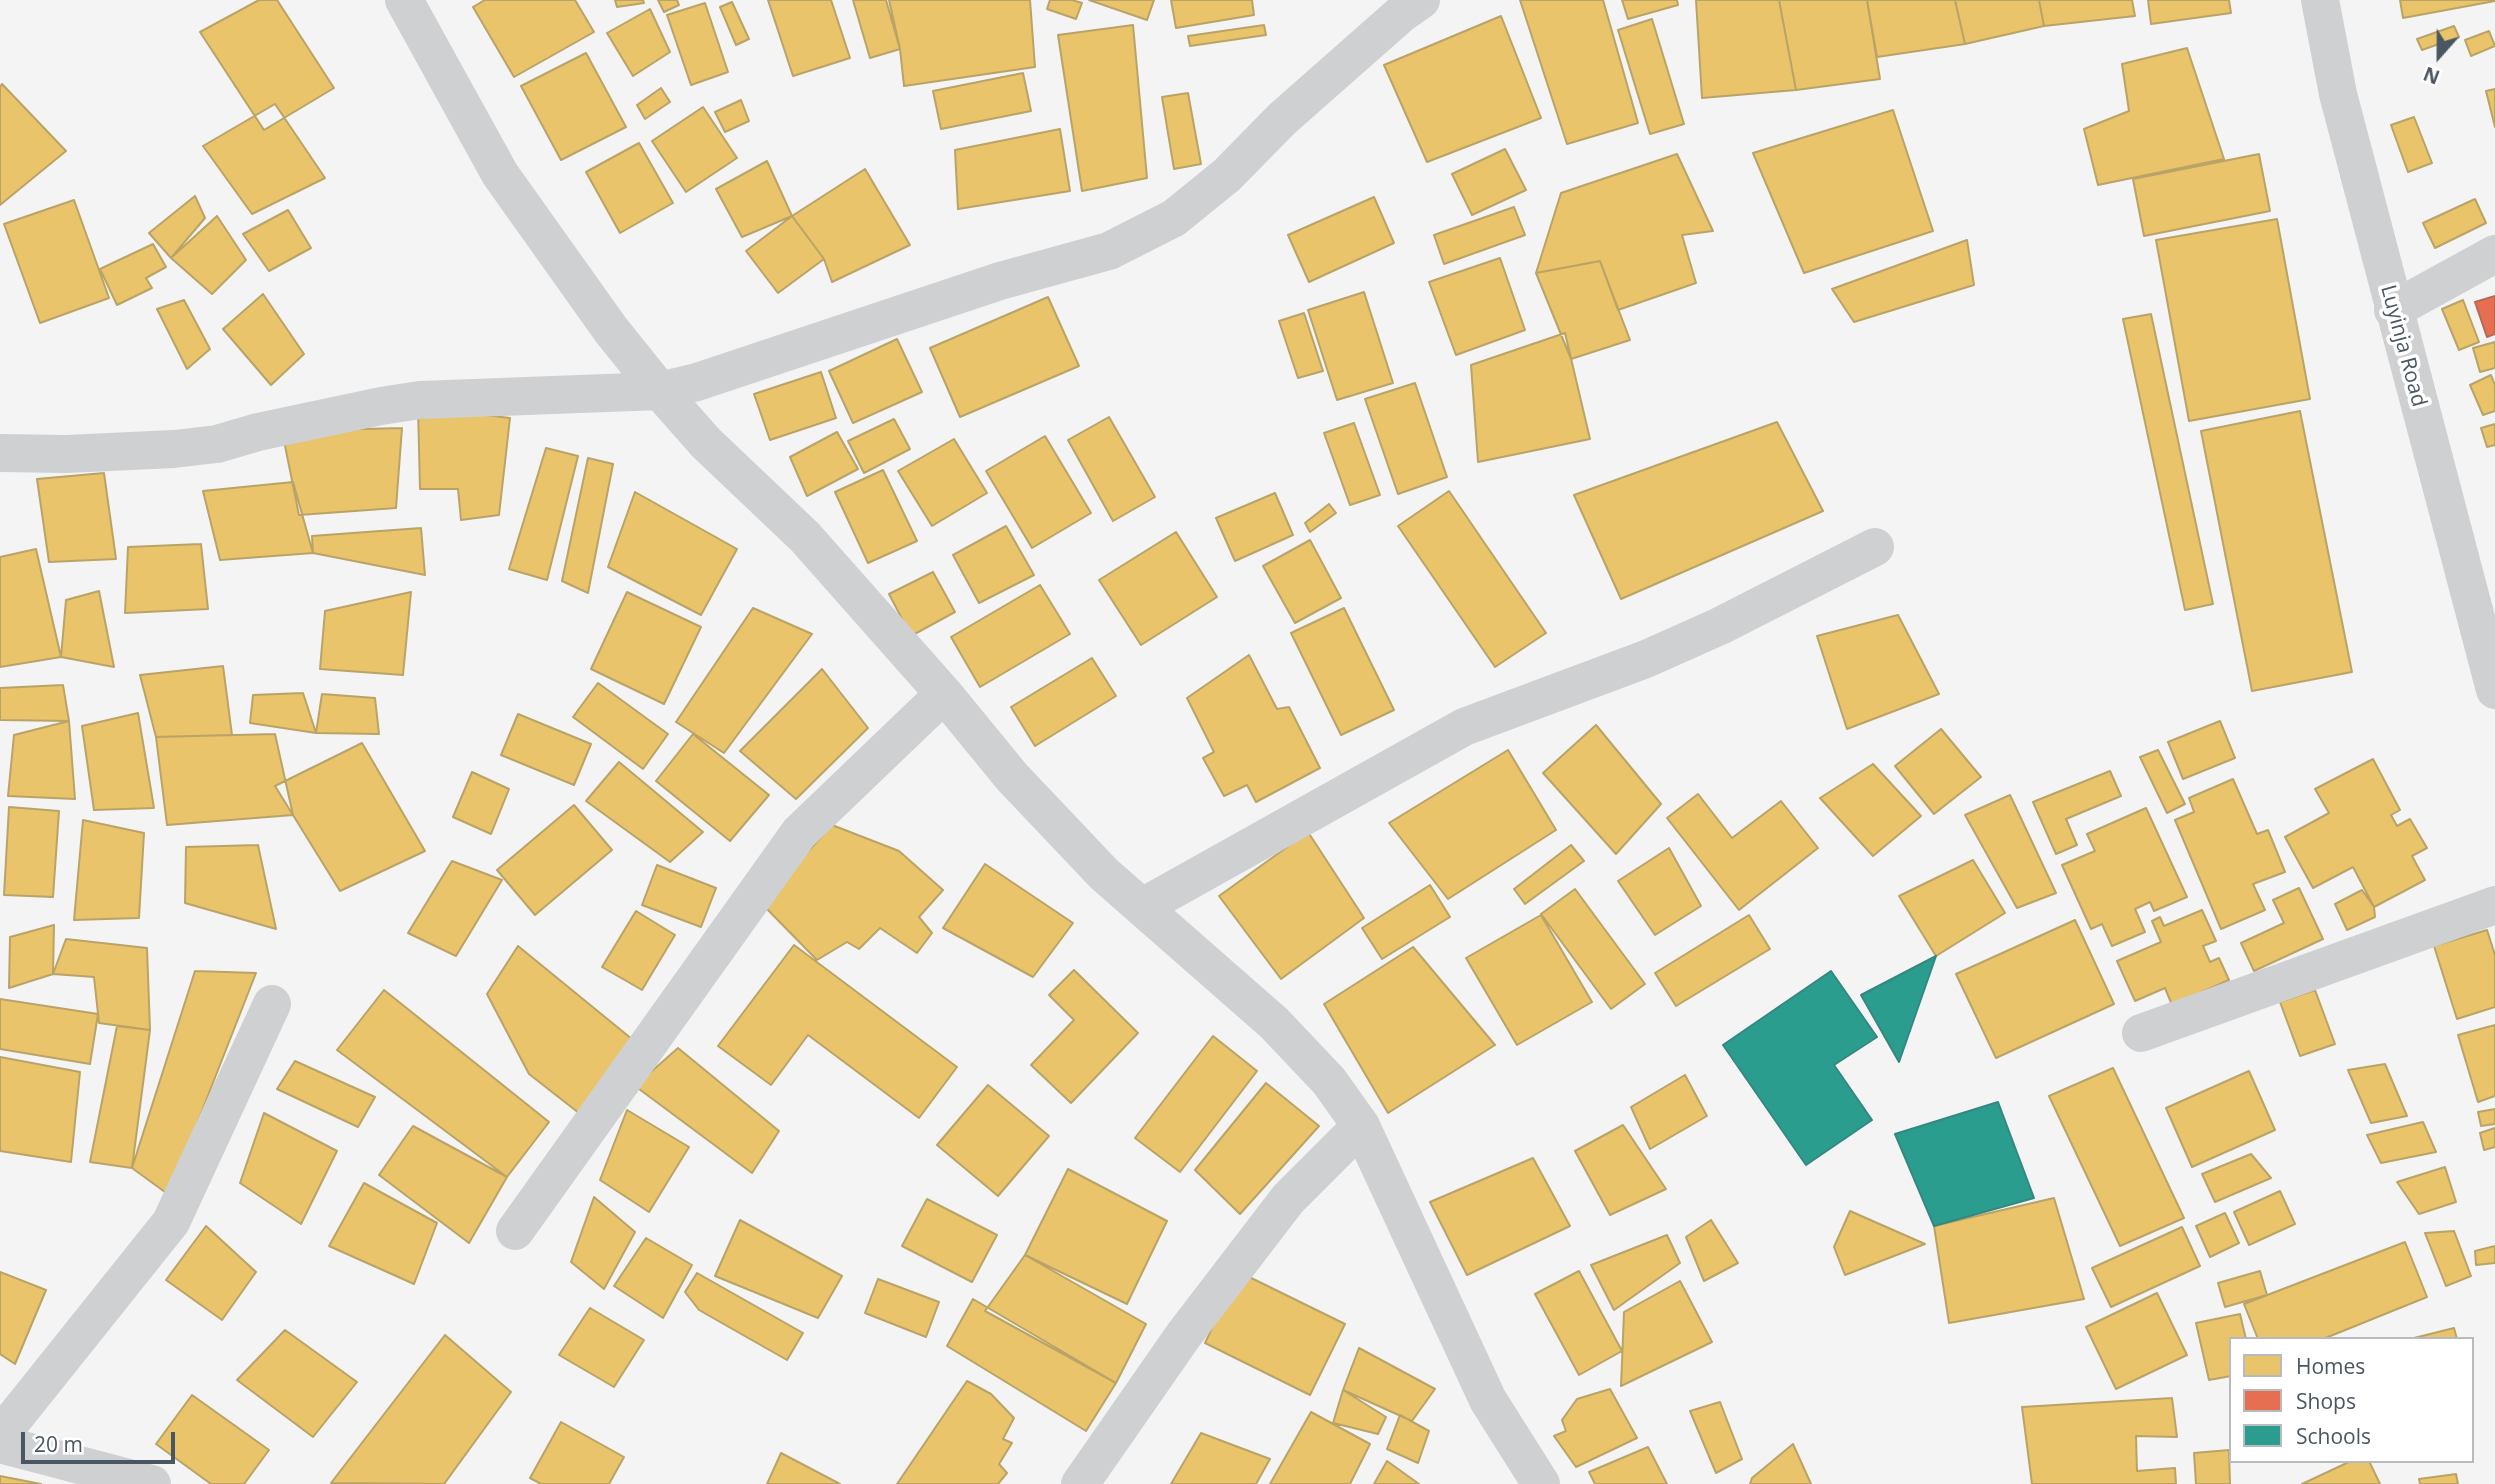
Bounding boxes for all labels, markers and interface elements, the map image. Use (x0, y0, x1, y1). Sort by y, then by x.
north arrow (2404, 21, 2474, 91)
text: N (2420, 61, 2443, 91)
street label: Luyinja Road (2375, 282, 2431, 410)
legend (2229, 1337, 2474, 1463)
text: Homes (2296, 1352, 2365, 1380)
text: Shops (2296, 1387, 2356, 1415)
scale bar (24, 1418, 178, 1462)
text: Schools (2296, 1422, 2371, 1450)
text: 20 m (34, 1430, 83, 1458)

